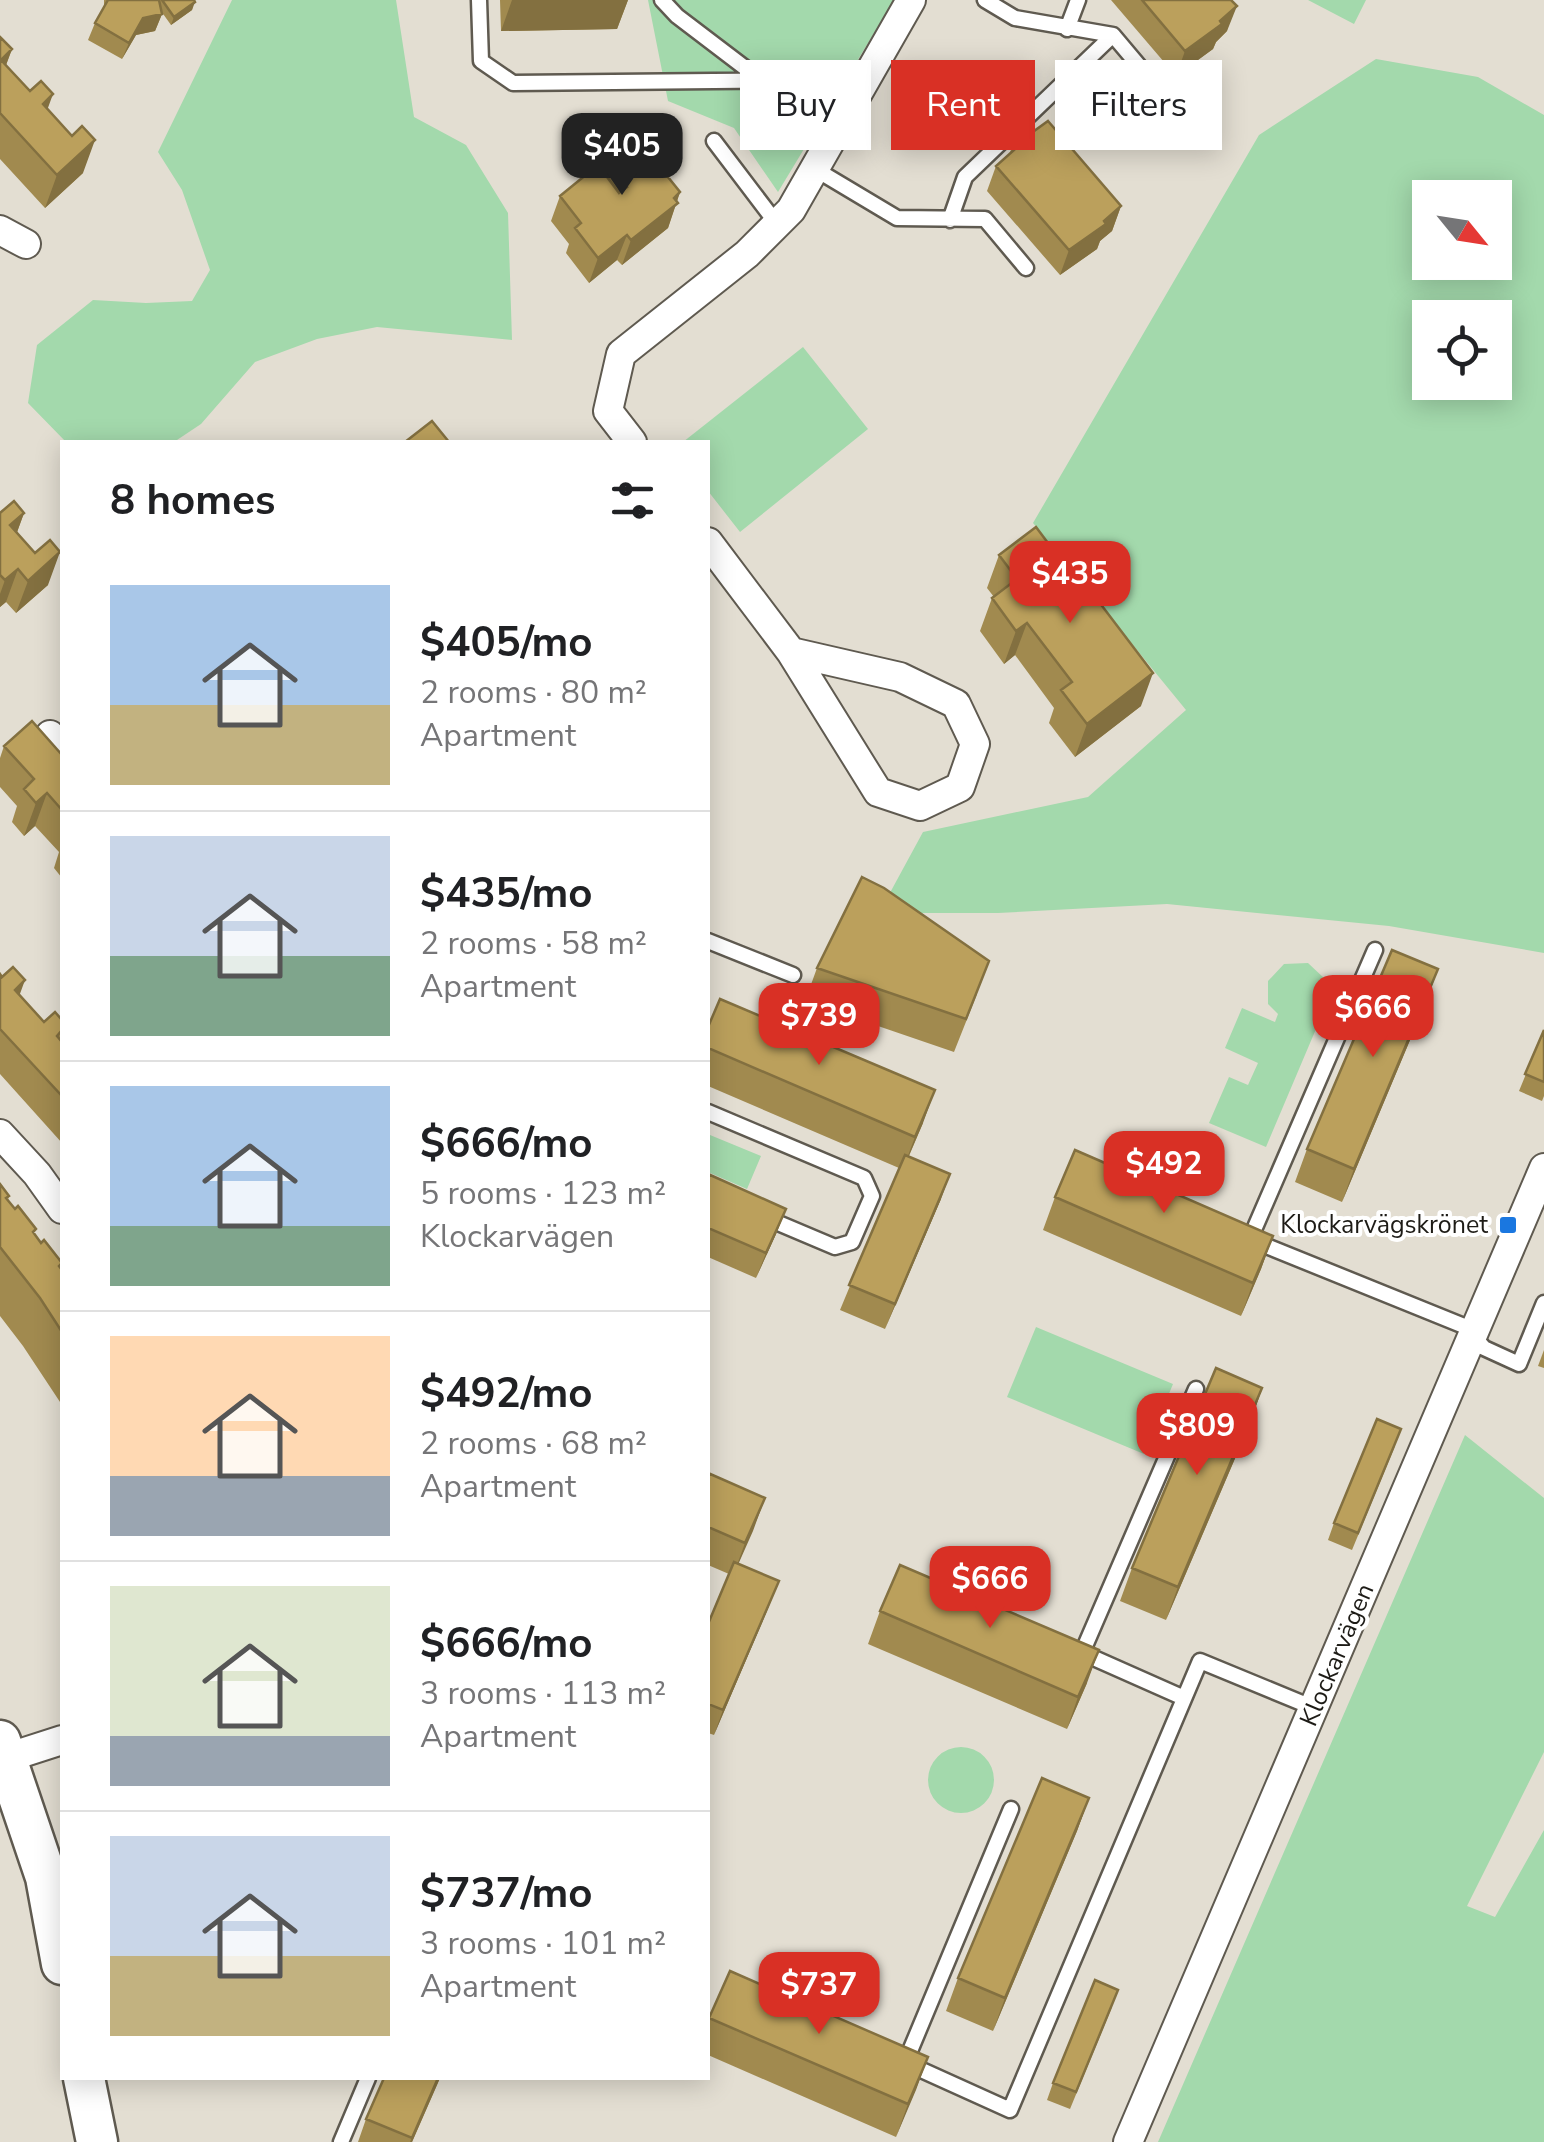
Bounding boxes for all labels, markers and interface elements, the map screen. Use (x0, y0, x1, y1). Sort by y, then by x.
chip: Buy (740, 60, 871, 150)
chip: Rent (891, 60, 1035, 150)
chip: Filters (1055, 60, 1222, 150)
pin: $405 (563, 113, 681, 198)
text: $405 (584, 124, 660, 167)
north arrow (1412, 180, 1512, 280)
map controls (1412, 180, 1512, 400)
button: locate (1412, 300, 1512, 400)
text: 8 homes (110, 472, 275, 529)
icon: filters (605, 473, 660, 528)
pin: $435 (1011, 541, 1129, 626)
text: $435 (1032, 552, 1108, 595)
text: $405/mo (420, 614, 592, 671)
icon: home (190, 625, 310, 745)
text: 2 rooms · 80 m² (420, 671, 647, 714)
text: Apartment (420, 714, 576, 757)
text: $435/mo (420, 865, 592, 922)
icon: home (190, 876, 310, 996)
text: 2 rooms · 58 m² (420, 922, 647, 965)
text: Apartment (420, 965, 576, 1008)
pin: $666 (1314, 975, 1432, 1060)
pin: $739 (760, 983, 878, 1068)
text: $666 (1335, 986, 1411, 1029)
text: $739 (781, 994, 857, 1037)
text: $666/mo (420, 1115, 592, 1172)
icon: home (190, 1126, 310, 1246)
pin: $492 (1105, 1131, 1223, 1216)
text: $492 (1126, 1142, 1202, 1185)
text: 5 rooms · 123 m² (420, 1172, 666, 1215)
place label: Klockarvägskrönet (1280, 1208, 1488, 1242)
marker: Klockarvägskrönet (1497, 1214, 1519, 1236)
text: Klockarvägen (420, 1215, 614, 1258)
text: $492/mo (420, 1365, 592, 1422)
icon: home (190, 1376, 310, 1496)
pin: $809 (1138, 1393, 1256, 1478)
text: $809 (1159, 1404, 1235, 1447)
text: 2 rooms · 68 m² (420, 1422, 647, 1465)
text: Apartment (420, 1465, 576, 1508)
pin: $666 (931, 1546, 1049, 1631)
text: $666 (952, 1557, 1028, 1600)
street label: Klockarvägen (1292, 1579, 1382, 1731)
text: $666/mo (420, 1615, 592, 1672)
icon: home (190, 1626, 310, 1746)
text: 3 rooms · 113 m² (420, 1672, 666, 1715)
text: Apartment (420, 1715, 576, 1758)
text: $737/mo (420, 1865, 592, 1922)
icon: home (190, 1876, 310, 1996)
text: 3 rooms · 101 m² (420, 1922, 666, 1965)
pin: $737 (760, 1952, 878, 2037)
text: $737 (781, 1963, 857, 2006)
text: Apartment (420, 1965, 576, 2008)

